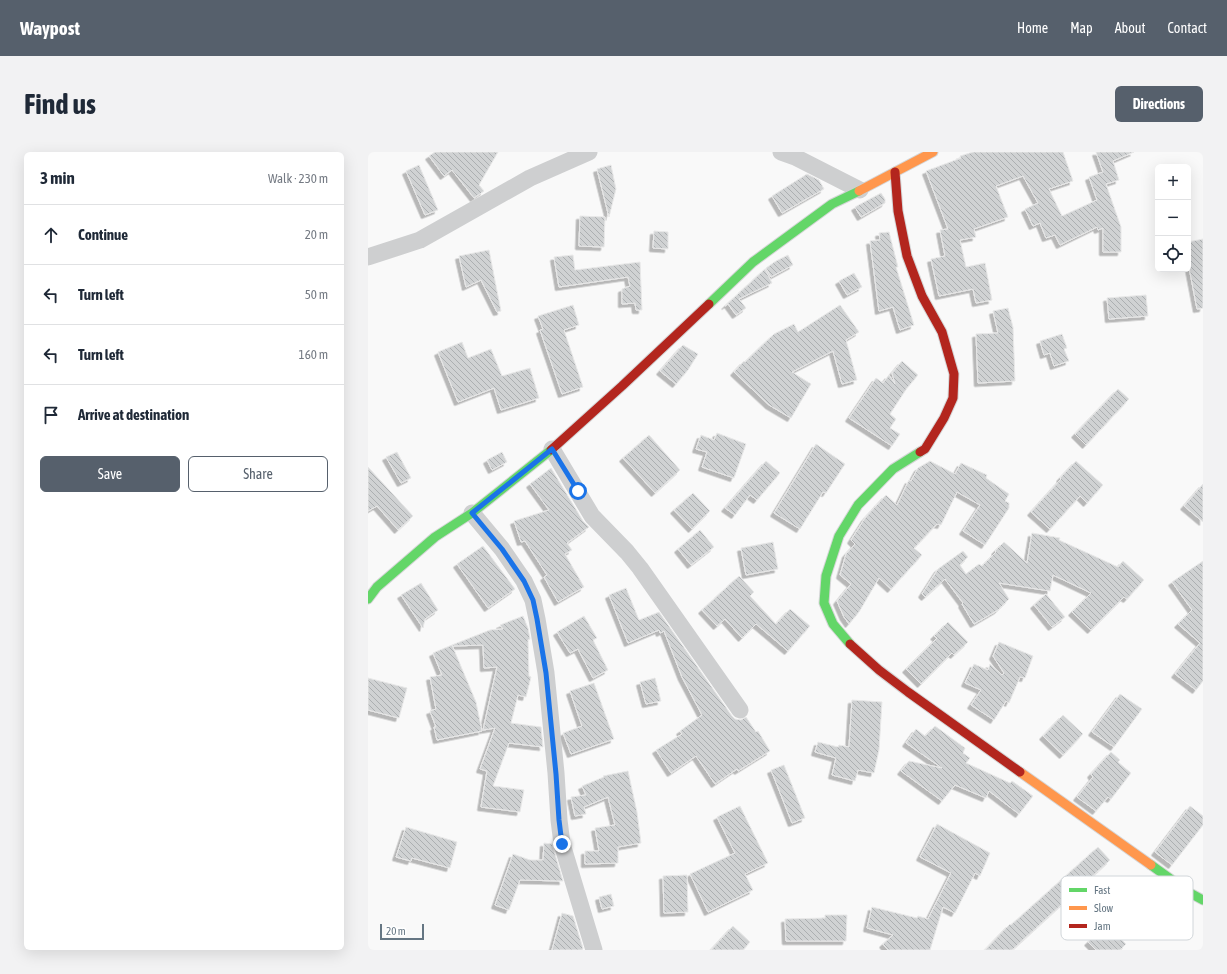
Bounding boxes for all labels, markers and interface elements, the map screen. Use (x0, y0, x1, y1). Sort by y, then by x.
text: Waypost (20, 17, 80, 39)
text: Home (1017, 20, 1048, 36)
text: Map (1070, 20, 1093, 36)
text: About (1115, 20, 1146, 36)
text: Contact (1168, 20, 1207, 36)
button: Directions (1115, 86, 1203, 122)
text: Find us (24, 88, 96, 120)
map controls (1155, 164, 1191, 272)
button: + (1155, 164, 1191, 200)
text: 3 min (40, 168, 75, 188)
text: Walk · 230 m (268, 171, 328, 186)
button: − (1155, 200, 1191, 236)
icon: ahead (40, 224, 62, 246)
text: Continue (78, 226, 128, 243)
text: 20 m (305, 227, 328, 242)
button: locate (1155, 236, 1191, 272)
icon: left (40, 284, 62, 306)
text: Turn left (78, 286, 124, 303)
text: 50 m (305, 287, 328, 302)
icon: left (40, 344, 62, 366)
text: Turn left (78, 346, 124, 363)
text: 160 m (299, 347, 328, 362)
icon: arrive (40, 404, 62, 426)
text: Arrive at destination (78, 406, 189, 423)
button: Save (40, 456, 180, 492)
button: Share (188, 456, 328, 492)
route start (569, 482, 587, 500)
route end (553, 835, 571, 853)
legend (1061, 876, 1193, 940)
text: Fast (1094, 884, 1110, 896)
text: Slow (1094, 902, 1113, 914)
text: Jam (1094, 920, 1111, 932)
scale bar (380, 922, 424, 941)
text: 20 m (386, 925, 406, 937)

